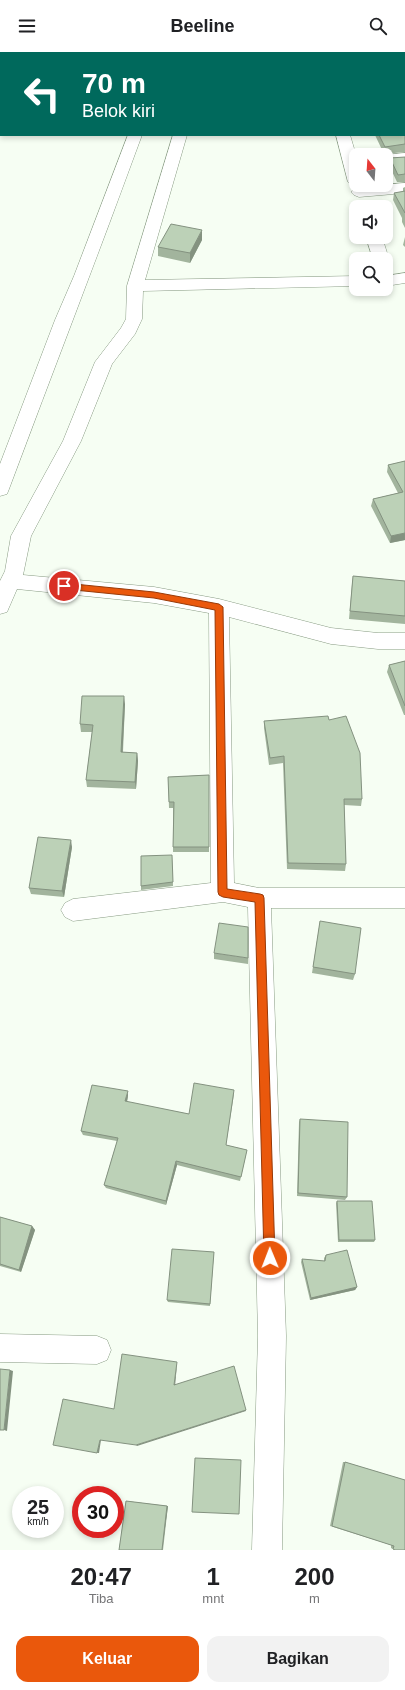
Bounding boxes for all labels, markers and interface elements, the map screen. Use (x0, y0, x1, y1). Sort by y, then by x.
icon: menu (16, 15, 38, 37)
icon: search (367, 15, 389, 37)
text: Beeline (170, 16, 235, 36)
icon: left (16, 68, 68, 120)
text: 70 m (82, 68, 146, 99)
text: Belok kiri (82, 101, 155, 121)
north arrow (349, 148, 393, 192)
map controls (349, 148, 393, 296)
button: sound (349, 200, 393, 244)
button: search (349, 252, 393, 296)
pin (47, 569, 81, 603)
icon: arrive (53, 575, 75, 597)
position arrow (249, 1237, 291, 1279)
speed limit sign: 30 (72, 1486, 124, 1538)
text: 25 (27, 1496, 49, 1518)
text: km/h (27, 1516, 49, 1527)
text: 20:47 (70, 1563, 132, 1590)
text: 1 (206, 1563, 220, 1590)
text: 200 (294, 1563, 335, 1590)
text: Tiba (89, 1591, 114, 1606)
text: mnt (202, 1591, 224, 1606)
text: m (309, 1591, 320, 1606)
button: Keluar (16, 1636, 199, 1682)
button: Bagikan (207, 1636, 389, 1682)

